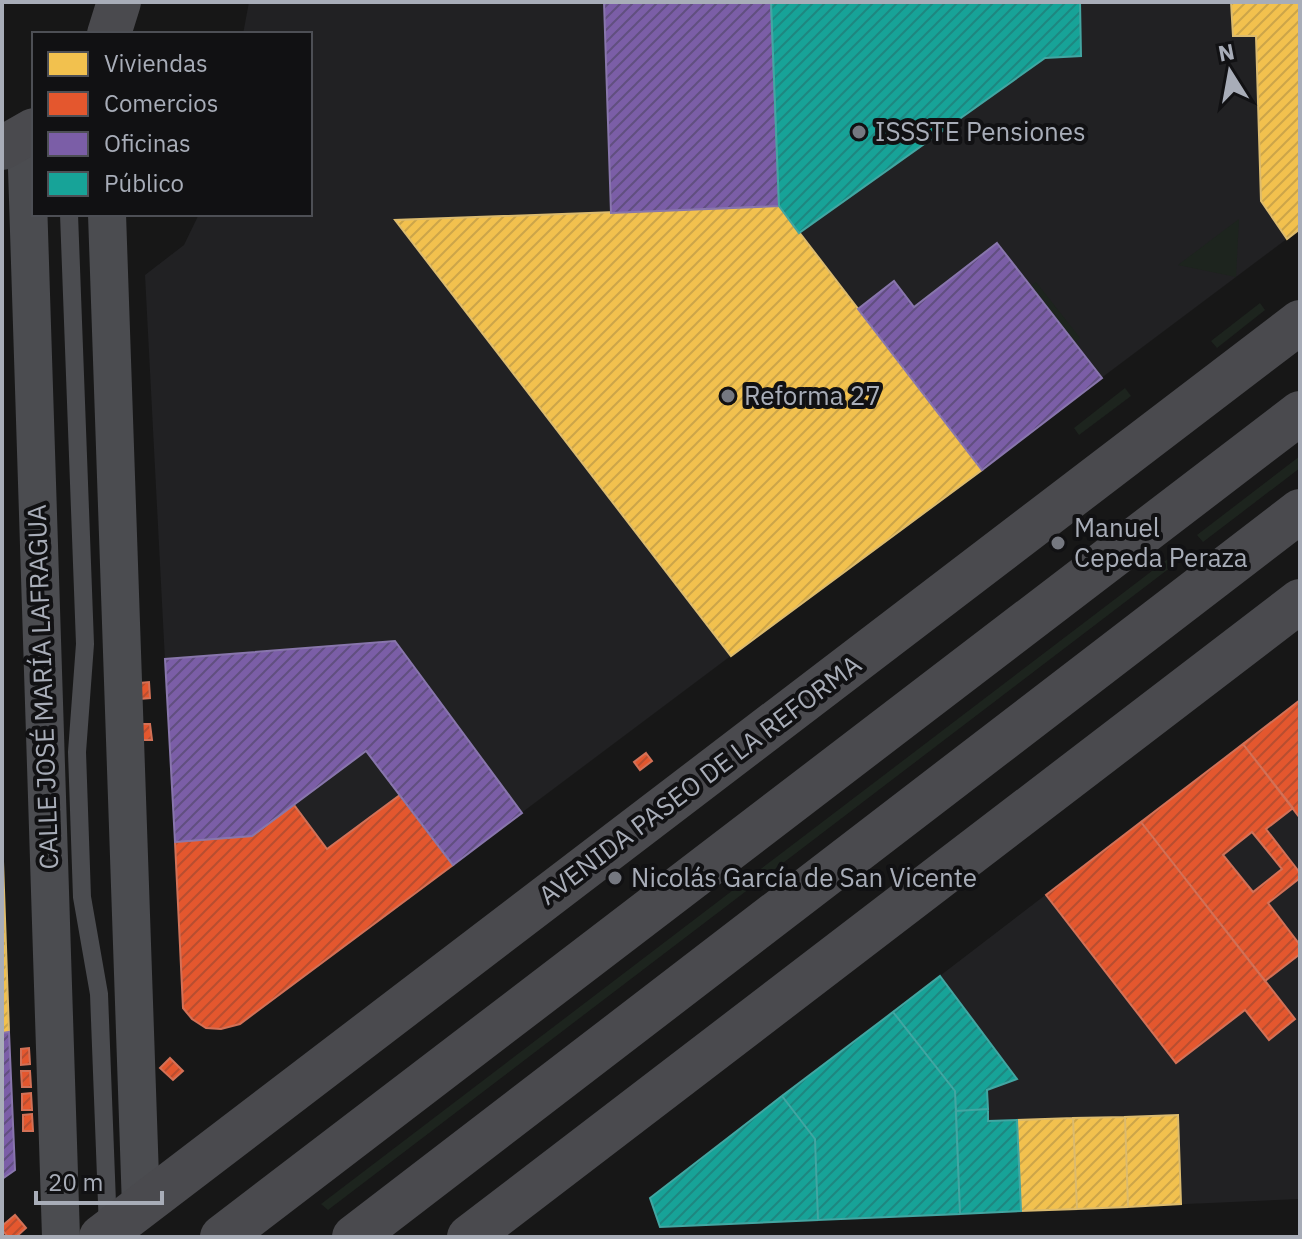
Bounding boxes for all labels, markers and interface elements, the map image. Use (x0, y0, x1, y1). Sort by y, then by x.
legend (32, 32, 312, 216)
north arrow (1190, 32, 1270, 112)
text: N (1215, 36, 1237, 68)
text: Viviendas (104, 47, 208, 79)
text: Comercios (104, 87, 218, 119)
place label: ISSSTE Pensiones (875, 114, 1086, 148)
marker: ISSSTE Pensiones (850, 123, 868, 141)
text: Oficinas (104, 127, 191, 159)
text: Público (104, 167, 184, 199)
place label: Reforma 27 (744, 378, 881, 412)
marker: Reforma 27 (719, 387, 737, 405)
street label: CALLE JOSÉ MARÍA LAFRAGUA (19, 503, 65, 870)
place label: Manuel Cepeda Peraza (1074, 510, 1248, 574)
marker: Manuel Cepeda Peraza (1049, 534, 1067, 552)
street label: AVENIDA PASEO DE LA REFORMA (531, 647, 868, 912)
place label: Nicolás García de San Vicente (631, 860, 977, 894)
marker: Nicolás García de San Vicente (606, 869, 624, 887)
scale bar (36, 1155, 162, 1205)
text: 20 m (48, 1166, 103, 1198)

